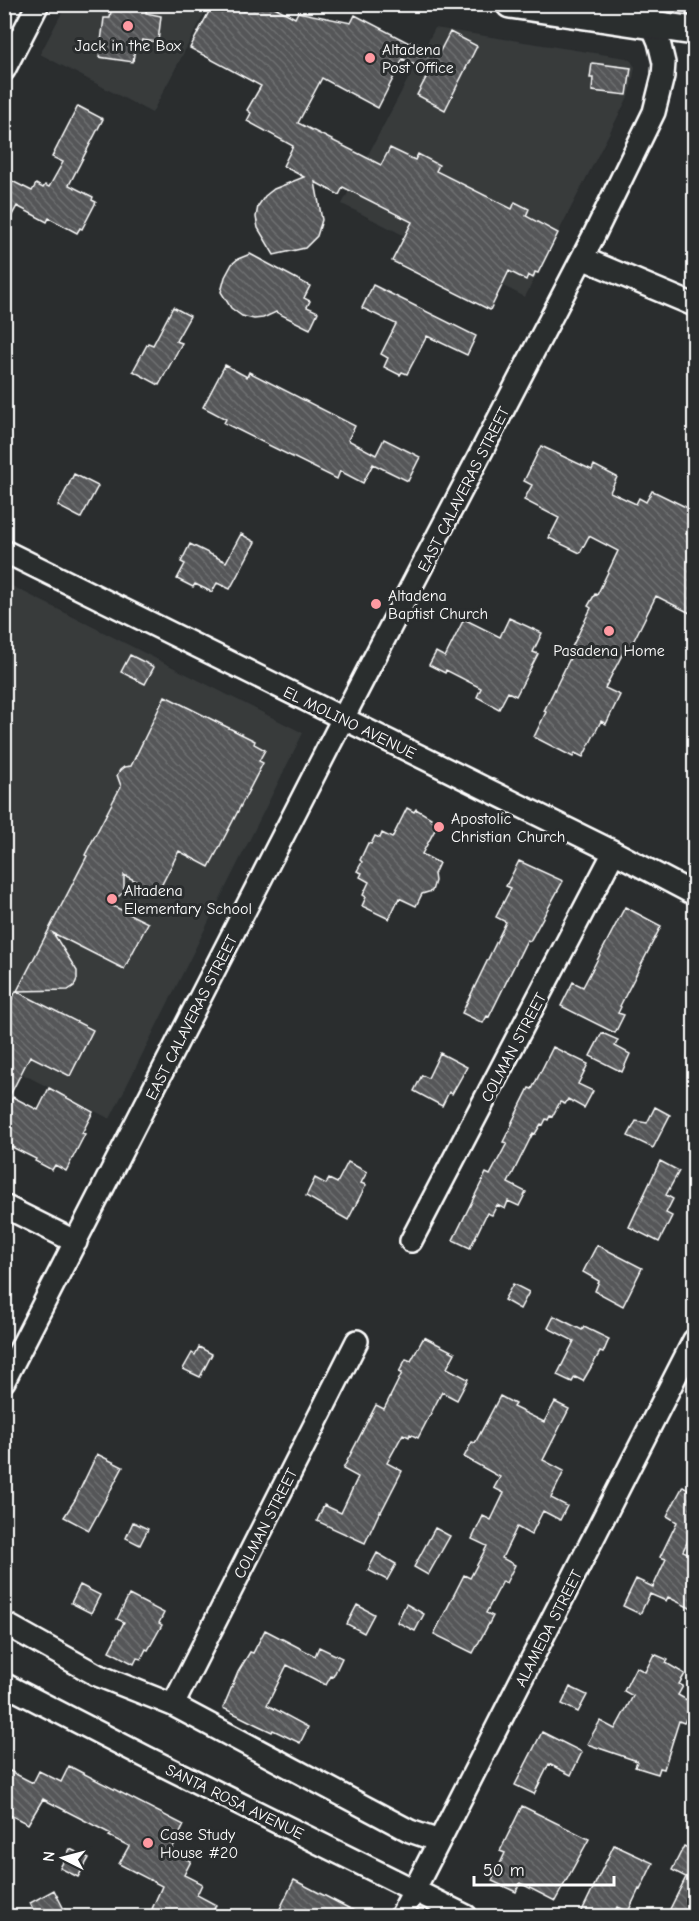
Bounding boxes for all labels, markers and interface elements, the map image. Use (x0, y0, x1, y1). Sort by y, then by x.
marker: Jack in the Box (121, 19, 135, 33)
place label: Jack in the Box (75, 37, 182, 55)
place label: Altadena Post Office (382, 41, 454, 77)
marker: Altadena Post Office (363, 51, 377, 65)
street label: EAST CALAVERAS STREET (414, 403, 514, 575)
place label: Altadena Baptist Church (388, 587, 488, 623)
marker: Altadena Baptist Church (369, 597, 383, 611)
marker: Pasadena Home (602, 624, 616, 638)
place label: Pasadena Home (553, 642, 665, 660)
street label: EL MOLINO AVENUE (280, 683, 419, 763)
place label: Apostolic Christian Church (451, 810, 565, 846)
marker: Apostolic Christian Church (432, 820, 446, 834)
place label: Altadena Elementary School (124, 882, 252, 918)
marker: Altadena Elementary School (105, 892, 119, 906)
street label: EAST CALAVERAS STREET (142, 931, 242, 1103)
street label: COLMAN STREET (478, 989, 551, 1105)
street label: COLMAN STREET (230, 1465, 302, 1581)
street label: ALAMEDA STREET (512, 1566, 586, 1690)
street label: SANTA ROSA AVENUE (162, 1761, 307, 1843)
place label: Case Study House #20 (160, 1826, 238, 1862)
north arrow (33, 1828, 93, 1888)
marker: Case Study House #20 (141, 1836, 155, 1850)
scale bar (474, 1849, 614, 1887)
text: N (40, 1850, 59, 1863)
text: 50 m (483, 1860, 525, 1881)

